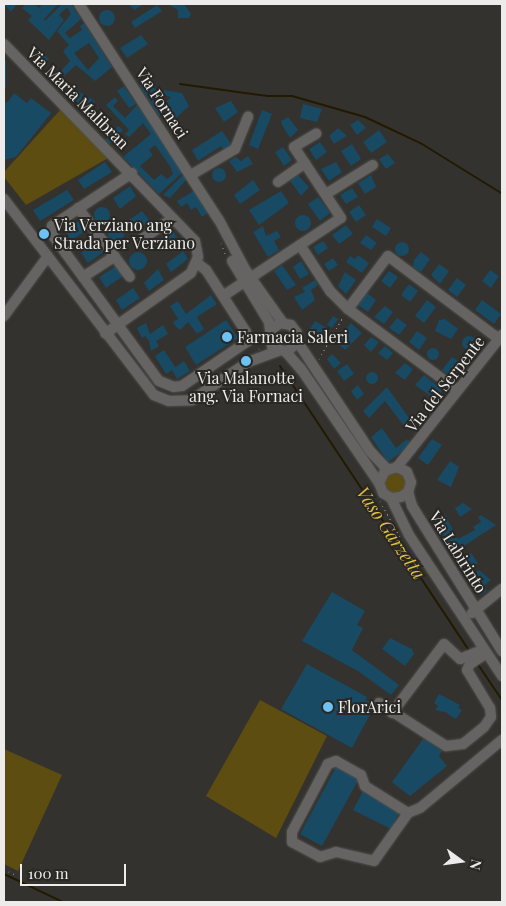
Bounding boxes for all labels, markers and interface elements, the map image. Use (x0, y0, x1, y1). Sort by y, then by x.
street label: Via Maria Malibran (23, 43, 133, 153)
street label: Via Fornaci (132, 64, 192, 142)
place label: Via Verziano ang Strada per Verziano (54, 215, 196, 253)
marker: Via Verziano ang Strada per Verziano (38, 228, 50, 240)
place label: Farmacia Saleri (237, 327, 348, 347)
marker: Farmacia Saleri (221, 331, 233, 343)
street label: Via del Serpente (401, 332, 489, 436)
marker: Via Malanotte ang. Via Fornaci (240, 355, 252, 367)
place label: Via Malanotte ang. Via Fornaci (189, 368, 303, 406)
water label: Vaso Garzetta (352, 483, 430, 583)
street label: Via Labirinto (425, 507, 491, 597)
place label: FlorArici (338, 697, 401, 717)
marker: FlorArici (322, 701, 334, 713)
north arrow (436, 836, 486, 886)
scale bar (22, 854, 129, 886)
text: N (466, 858, 486, 872)
text: 100 m (28, 863, 69, 883)

